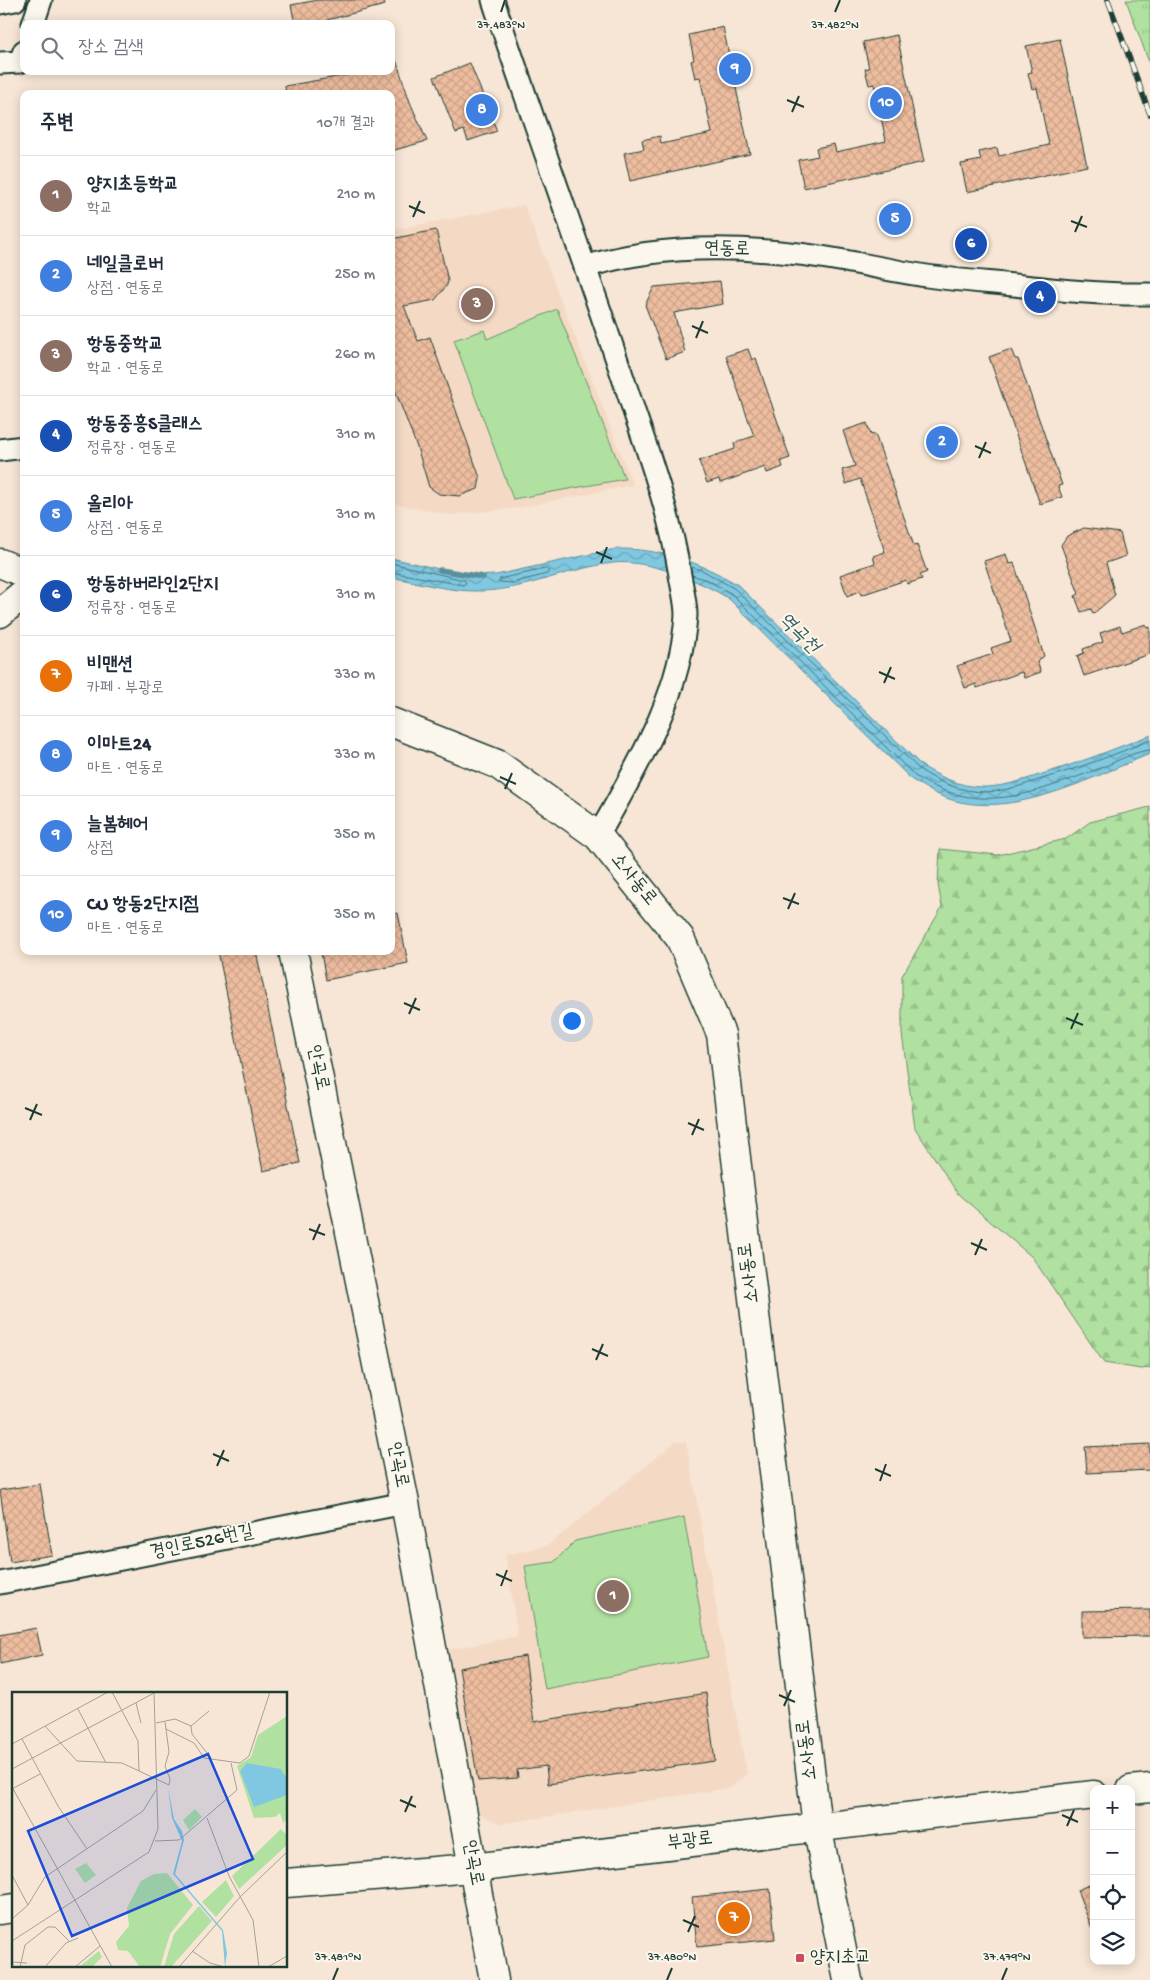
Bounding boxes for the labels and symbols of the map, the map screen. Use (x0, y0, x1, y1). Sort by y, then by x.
text: 37.483°N (476, 19, 525, 33)
text: 37.482°N (810, 19, 859, 33)
pin: 9 (719, 50, 751, 88)
pin: 10 (870, 84, 902, 122)
pin: 8 (466, 91, 498, 129)
pin: 5 (879, 200, 911, 238)
pin: 6 (955, 225, 987, 263)
street label: 연동로 (704, 238, 750, 262)
pin: 4 (1024, 278, 1056, 316)
pin: 3 (461, 285, 493, 323)
pin: 2 (926, 423, 958, 461)
water label: 역곡천 (773, 609, 825, 661)
street label: 소사동로 (605, 849, 661, 911)
your location (559, 1008, 585, 1034)
street label: 안곡로 (301, 1043, 333, 1093)
street label: 소사동로 (735, 1241, 765, 1305)
street label: 안곡로 (381, 1440, 413, 1490)
street label: 경인로526번길 (148, 1521, 256, 1565)
pin: 1 (597, 1577, 629, 1615)
inset map (12, 1692, 288, 1968)
street label: 소사동로 (793, 1718, 823, 1782)
street label: 부광로 (666, 1828, 714, 1856)
street label: 안곡로 (456, 1838, 488, 1888)
pin: 7 (718, 1899, 750, 1937)
place label: 양지초교 (810, 1947, 871, 1970)
text: 37.481°N (314, 1951, 361, 1965)
text: 37.480°N (647, 1951, 696, 1965)
text: 37.479°N (982, 1951, 1031, 1965)
marker: 양지초교 (794, 1952, 806, 1964)

